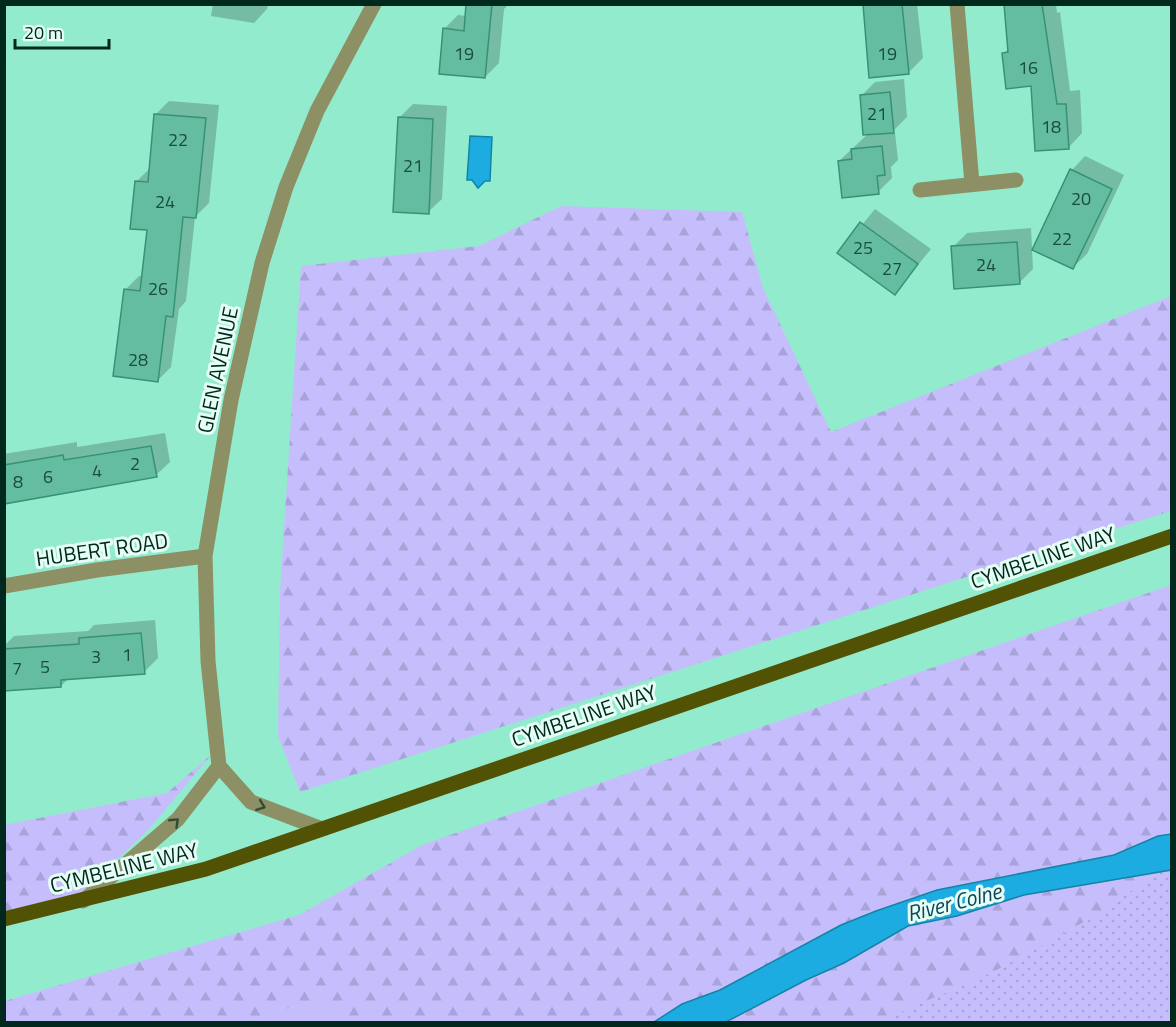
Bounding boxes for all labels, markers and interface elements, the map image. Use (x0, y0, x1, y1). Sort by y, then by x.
scale bar (15, 12, 110, 50)
text: 20 m (24, 19, 63, 46)
house number: 19 (454, 40, 474, 67)
house number: 19 (877, 40, 897, 67)
house number: 16 (1018, 54, 1038, 81)
house number: 21 (867, 100, 887, 127)
house number: 18 (1041, 113, 1061, 140)
house number: 22 (168, 126, 188, 153)
house number: 21 (403, 152, 423, 179)
house number: 20 (1071, 185, 1091, 212)
house number: 24 (155, 188, 175, 215)
house number: 22 (1052, 225, 1072, 252)
house number: 25 (853, 234, 873, 261)
house number: 24 (976, 251, 996, 278)
house number: 27 (882, 255, 902, 282)
house number: 26 (148, 275, 168, 302)
street label: GLEN AVENUE (188, 304, 246, 436)
house number: 28 (128, 346, 148, 373)
house number: 2 (130, 450, 140, 477)
house number: 4 (92, 457, 102, 484)
house number: 6 (43, 463, 53, 490)
house number: 8 (13, 468, 23, 495)
street label: CYMBELINE WAY (966, 517, 1120, 597)
street label: HUBERT ROAD (34, 524, 170, 574)
house number: 1 (122, 641, 132, 668)
house number: 3 (91, 643, 101, 670)
house number: 5 (40, 653, 50, 680)
house number: 7 (12, 655, 22, 682)
street label: CYMBELINE WAY (507, 675, 661, 755)
one-way arrow (254, 799, 265, 811)
one-way arrow (167, 818, 178, 829)
street label: CYMBELINE WAY (46, 833, 202, 901)
water label: River Colne (903, 873, 1007, 930)

